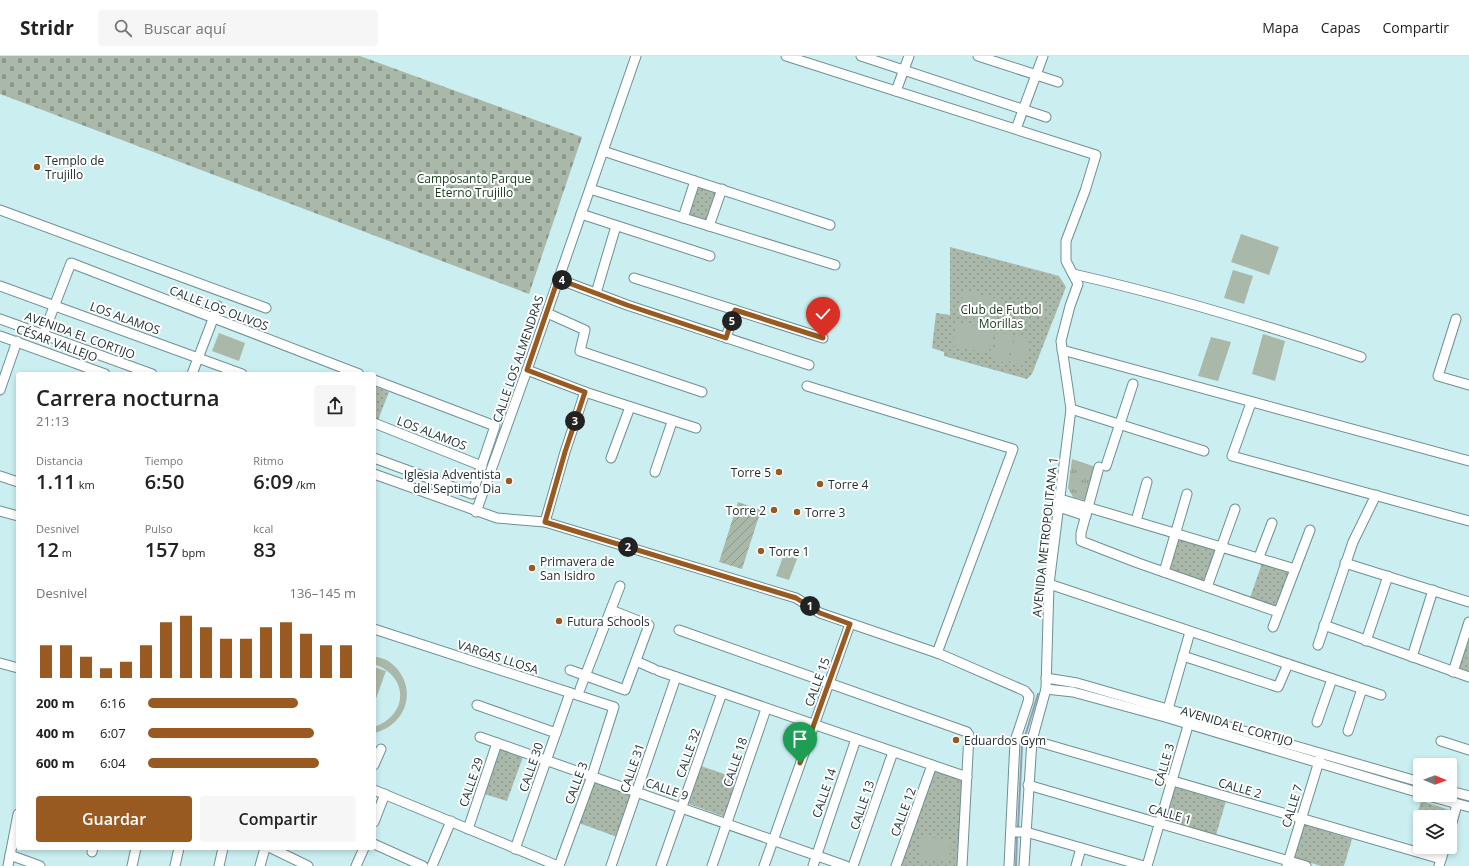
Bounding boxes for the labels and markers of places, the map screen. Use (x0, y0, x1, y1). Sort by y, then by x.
place label: Templo de Trujillo (45, 152, 105, 183)
marker: Templo de Trujillo (32, 162, 42, 172)
pin: 4 (552, 270, 572, 290)
pin (806, 297, 840, 338)
pin: 5 (722, 311, 742, 331)
pin: 3 (565, 411, 585, 431)
place label: Torre 5 (731, 464, 771, 481)
place label: Iglesia Adventista del Septimo Dia (404, 466, 501, 497)
marker: Torre 5 (774, 467, 784, 477)
marker: Iglesia Adventista del Septimo Dia (504, 476, 514, 486)
place label: Torre 4 (828, 476, 868, 493)
marker: Torre 4 (815, 479, 825, 489)
place label: Torre 2 (726, 502, 766, 519)
place label: Torre 3 (805, 504, 845, 521)
marker: Torre 2 (769, 505, 779, 515)
marker: Torre 3 (792, 507, 802, 517)
pin: 2 (618, 537, 638, 557)
place label: Torre 1 (769, 543, 809, 560)
marker: Torre 1 (756, 546, 766, 556)
place label: Primavera de San Isidro (540, 553, 615, 584)
marker: Primavera de San Isidro (527, 563, 537, 573)
pin: 1 (800, 596, 820, 616)
place label: Futura Schools (567, 613, 650, 630)
marker: Futura Schools (554, 616, 564, 626)
pin (783, 722, 817, 763)
place label: Eduardos Gym (964, 732, 1046, 749)
marker: Eduardos Gym (951, 735, 961, 745)

